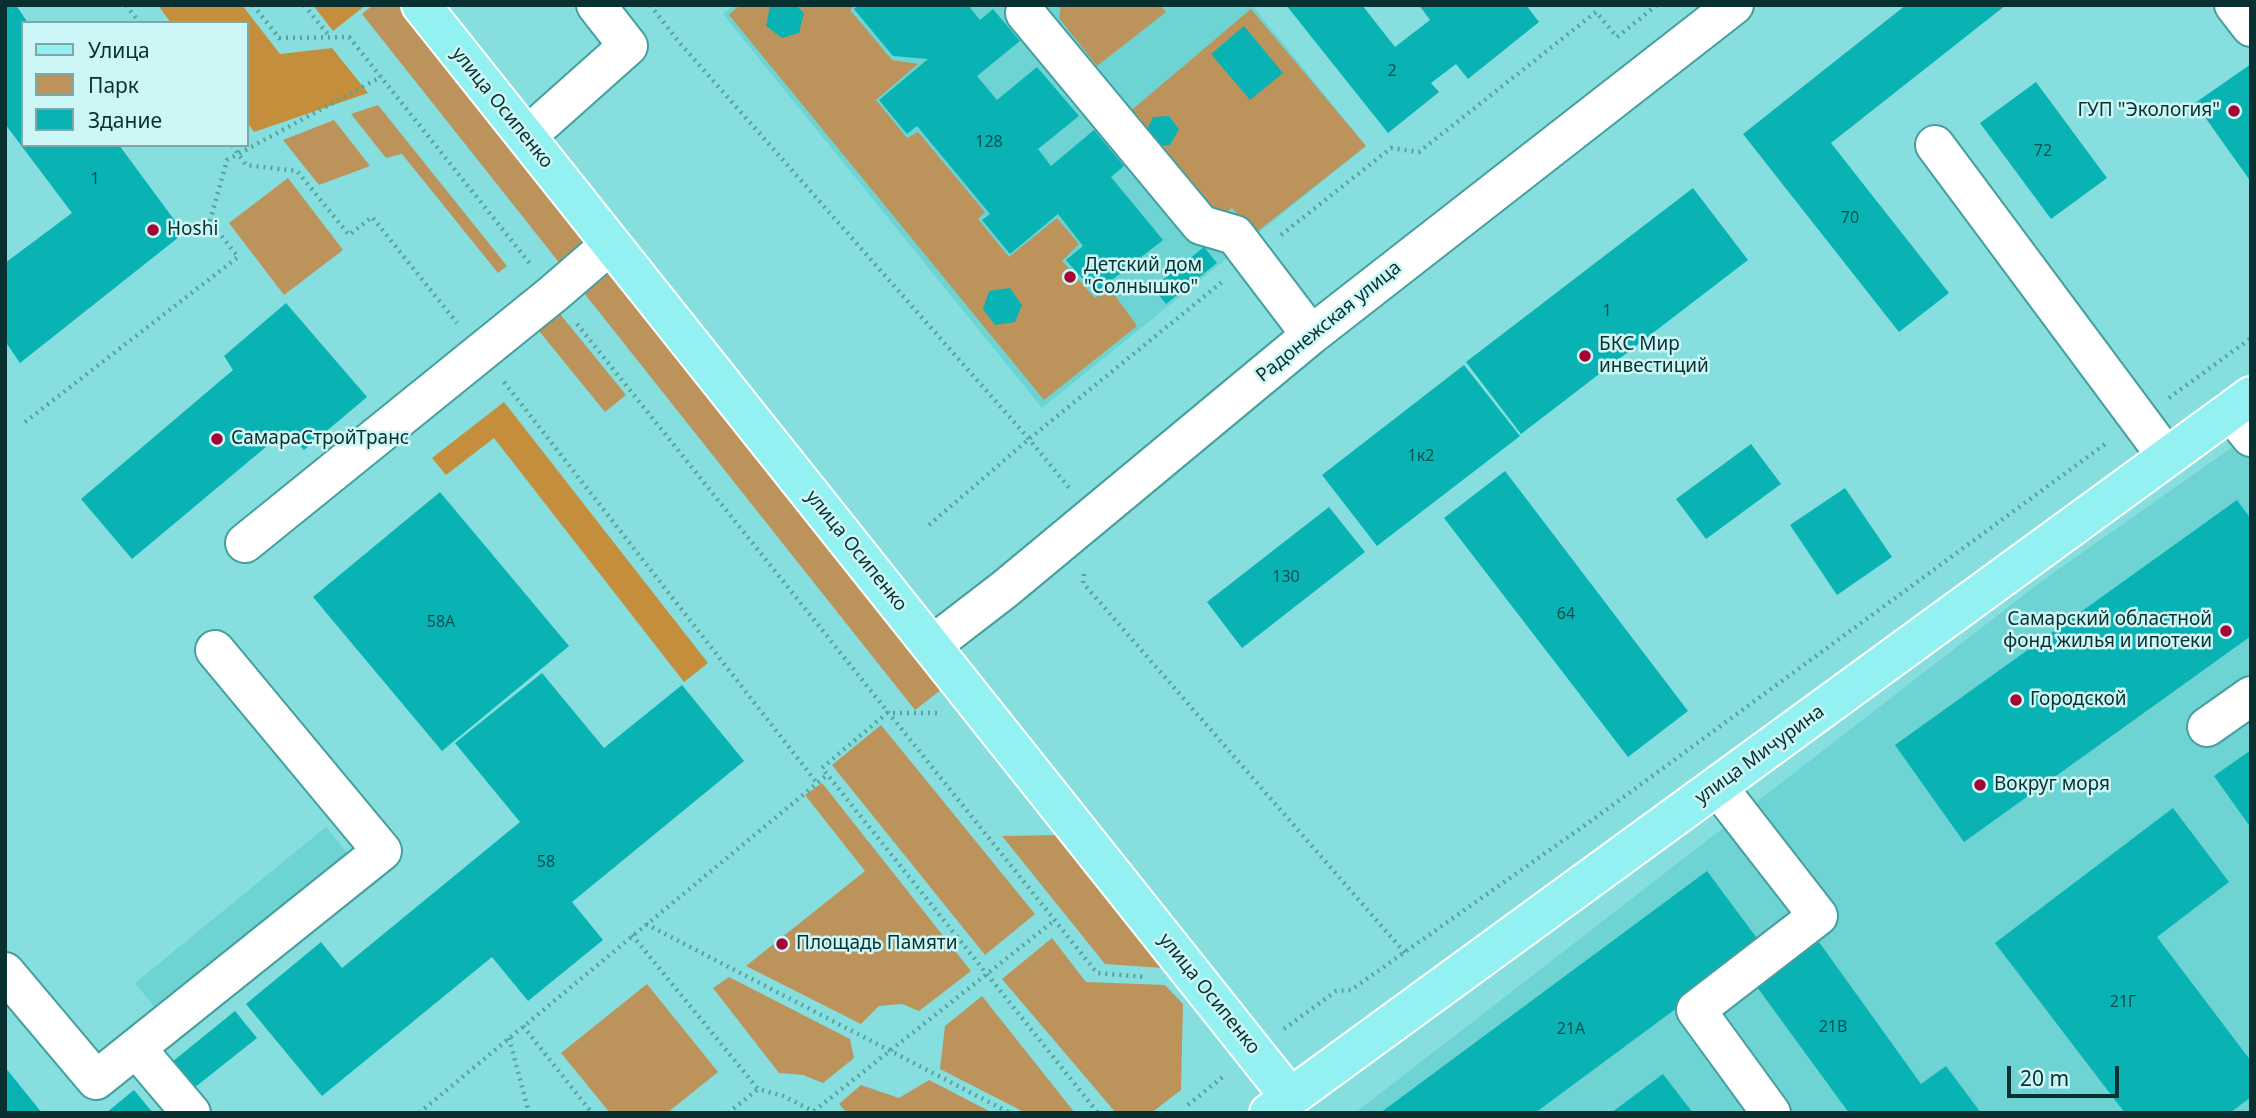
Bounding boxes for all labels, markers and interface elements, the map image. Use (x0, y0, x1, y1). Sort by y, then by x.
legend (21, 21, 248, 147)
text: Улица (88, 36, 150, 64)
street label: улица Осипенко (446, 43, 558, 173)
house number: 2 (1387, 61, 1397, 81)
text: Парк (88, 71, 139, 99)
place label: ГУП "Экология" (2077, 100, 2220, 122)
marker: ГУП "Экология" (2226, 103, 2242, 119)
text: Здание (88, 106, 162, 134)
house number: 128 (975, 132, 1003, 152)
house number: 72 (2034, 141, 2052, 161)
house number: 1 (90, 169, 100, 189)
house number: 70 (1841, 208, 1859, 228)
place label: Hoshi (167, 219, 218, 241)
marker: Hoshi (145, 222, 161, 238)
place label: Детский дом "Солнышко" (1084, 255, 1202, 299)
street label: Радонежская улица (1252, 257, 1406, 387)
marker: Детский дом "Солнышко" (1062, 269, 1078, 285)
house number: 1 (1602, 301, 1612, 321)
place label: БКС Мир инвестиций (1599, 334, 1709, 378)
marker: БКС Мир инвестиций (1577, 348, 1593, 364)
place label: СамараСтройТранс (231, 428, 409, 450)
marker: СамараСтройТранс (209, 431, 225, 447)
house number: 1к2 (1408, 446, 1434, 466)
street label: улица Осипенко (800, 486, 912, 616)
house number: 130 (1272, 567, 1300, 587)
house number: 64 (1557, 604, 1575, 624)
place label: Самарский областной фонд жилья и ипотеки (2003, 609, 2212, 653)
house number: 58А (427, 612, 455, 632)
marker: Самарский областной фонд жилья и ипотеки (2218, 623, 2234, 639)
place label: Городской (2030, 689, 2127, 711)
marker: Городской (2008, 692, 2024, 708)
street label: улица Мичурина (1691, 700, 1829, 810)
place label: Вокруг моря (1994, 774, 2110, 796)
marker: Вокруг моря (1972, 777, 1988, 793)
house number: 58 (537, 852, 555, 872)
street label: улица Осипенко (1153, 929, 1265, 1059)
place label: Площадь Памяти (796, 933, 957, 955)
marker: Площадь Памяти (774, 936, 790, 952)
house number: 21Г (2110, 992, 2136, 1012)
house number: 21В (1819, 1017, 1847, 1037)
house number: 21А (1557, 1019, 1585, 1039)
scale bar (2011, 1052, 2123, 1096)
text: 20 m (2020, 1064, 2069, 1092)

